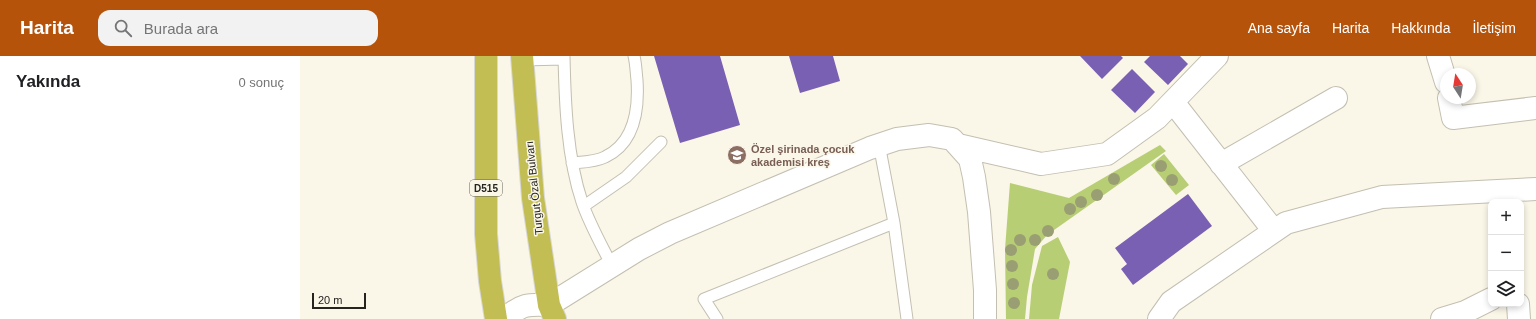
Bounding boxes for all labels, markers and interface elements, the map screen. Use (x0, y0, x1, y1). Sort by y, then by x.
search box (98, 10, 378, 46)
text: Harita (20, 17, 74, 38)
icon: search (112, 17, 134, 39)
text: Burada ara (144, 20, 218, 37)
text: Ana sayfa (1248, 20, 1310, 36)
text: Harita (1332, 20, 1369, 36)
text: Hakkında (1391, 20, 1450, 36)
text: İletişim (1472, 20, 1516, 36)
north arrow (1440, 68, 1476, 104)
text: Yakında (16, 72, 80, 91)
text: 0 sonuç (238, 75, 284, 90)
street label: Turgut Özal Bulvarı (523, 140, 545, 236)
place label: Özel şirinada çocuk akademisi kreş (751, 143, 855, 168)
school or university icon: Özel şirinada çocuk akademisi kreş (726, 144, 748, 166)
road number: D515 (470, 180, 502, 196)
map controls (1488, 199, 1524, 307)
button: + (1488, 199, 1524, 235)
button: − (1488, 235, 1524, 271)
button: layers (1488, 271, 1524, 307)
scale bar (312, 291, 366, 310)
text: 20 m (318, 294, 342, 306)

